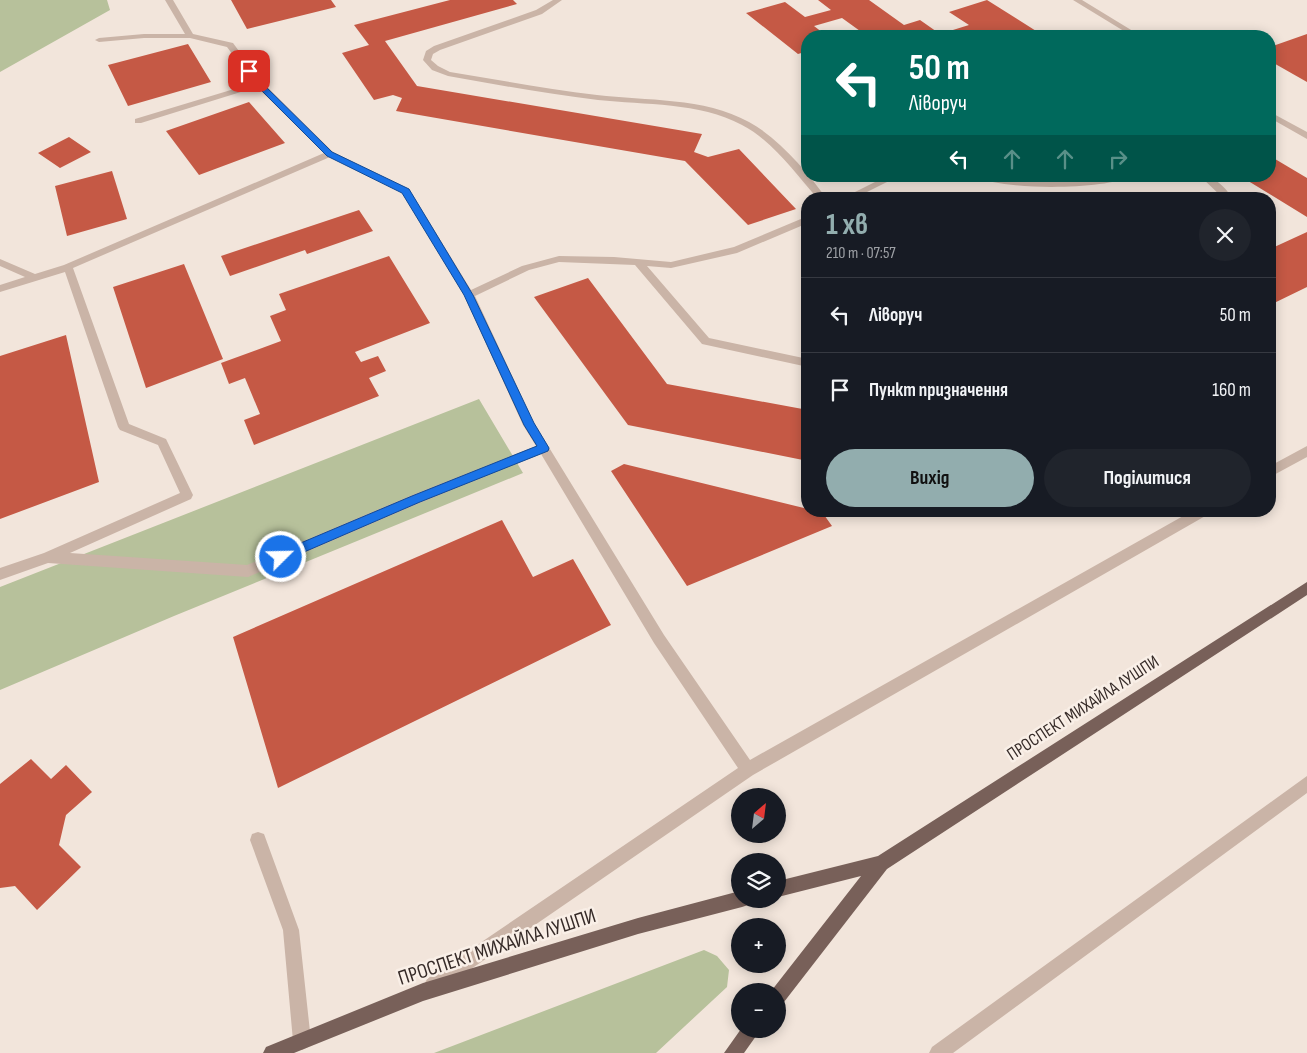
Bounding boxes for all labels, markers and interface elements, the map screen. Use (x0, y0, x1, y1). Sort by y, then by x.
text: 50 m (909, 47, 970, 90)
pin (228, 50, 270, 92)
icon: left (826, 50, 891, 115)
icon: arrive (235, 57, 263, 85)
text: Ліворуч (909, 90, 967, 117)
icon: left (945, 145, 973, 173)
icon: ahead (998, 145, 1026, 173)
icon: ahead (1051, 145, 1079, 173)
icon: right (1104, 145, 1132, 173)
text: 1 хв (826, 207, 868, 243)
button: close (1199, 209, 1251, 261)
text: 210 m · 07:57 (826, 244, 896, 263)
icon: left (826, 301, 854, 329)
text: Ліворуч (869, 304, 922, 327)
text: 50 m (1220, 304, 1251, 327)
icon: arrive (826, 376, 854, 404)
text: Пункт призначення (869, 379, 1008, 402)
text: 160 m (1212, 379, 1251, 402)
button: Вихід (826, 449, 1034, 507)
button: Поділитися (1044, 449, 1251, 507)
position arrow (254, 530, 306, 582)
street label: ПРОСПЕКТ МИХАЙЛА ЛУШПИ (1003, 651, 1163, 765)
north arrow (731, 788, 786, 842)
map controls (731, 788, 786, 1038)
button: layers (731, 853, 786, 908)
street label: ПРОСПЕКТ МИХАЙЛА ЛУШПИ (395, 903, 599, 991)
button: + (731, 918, 786, 973)
button: − (731, 983, 786, 1038)

